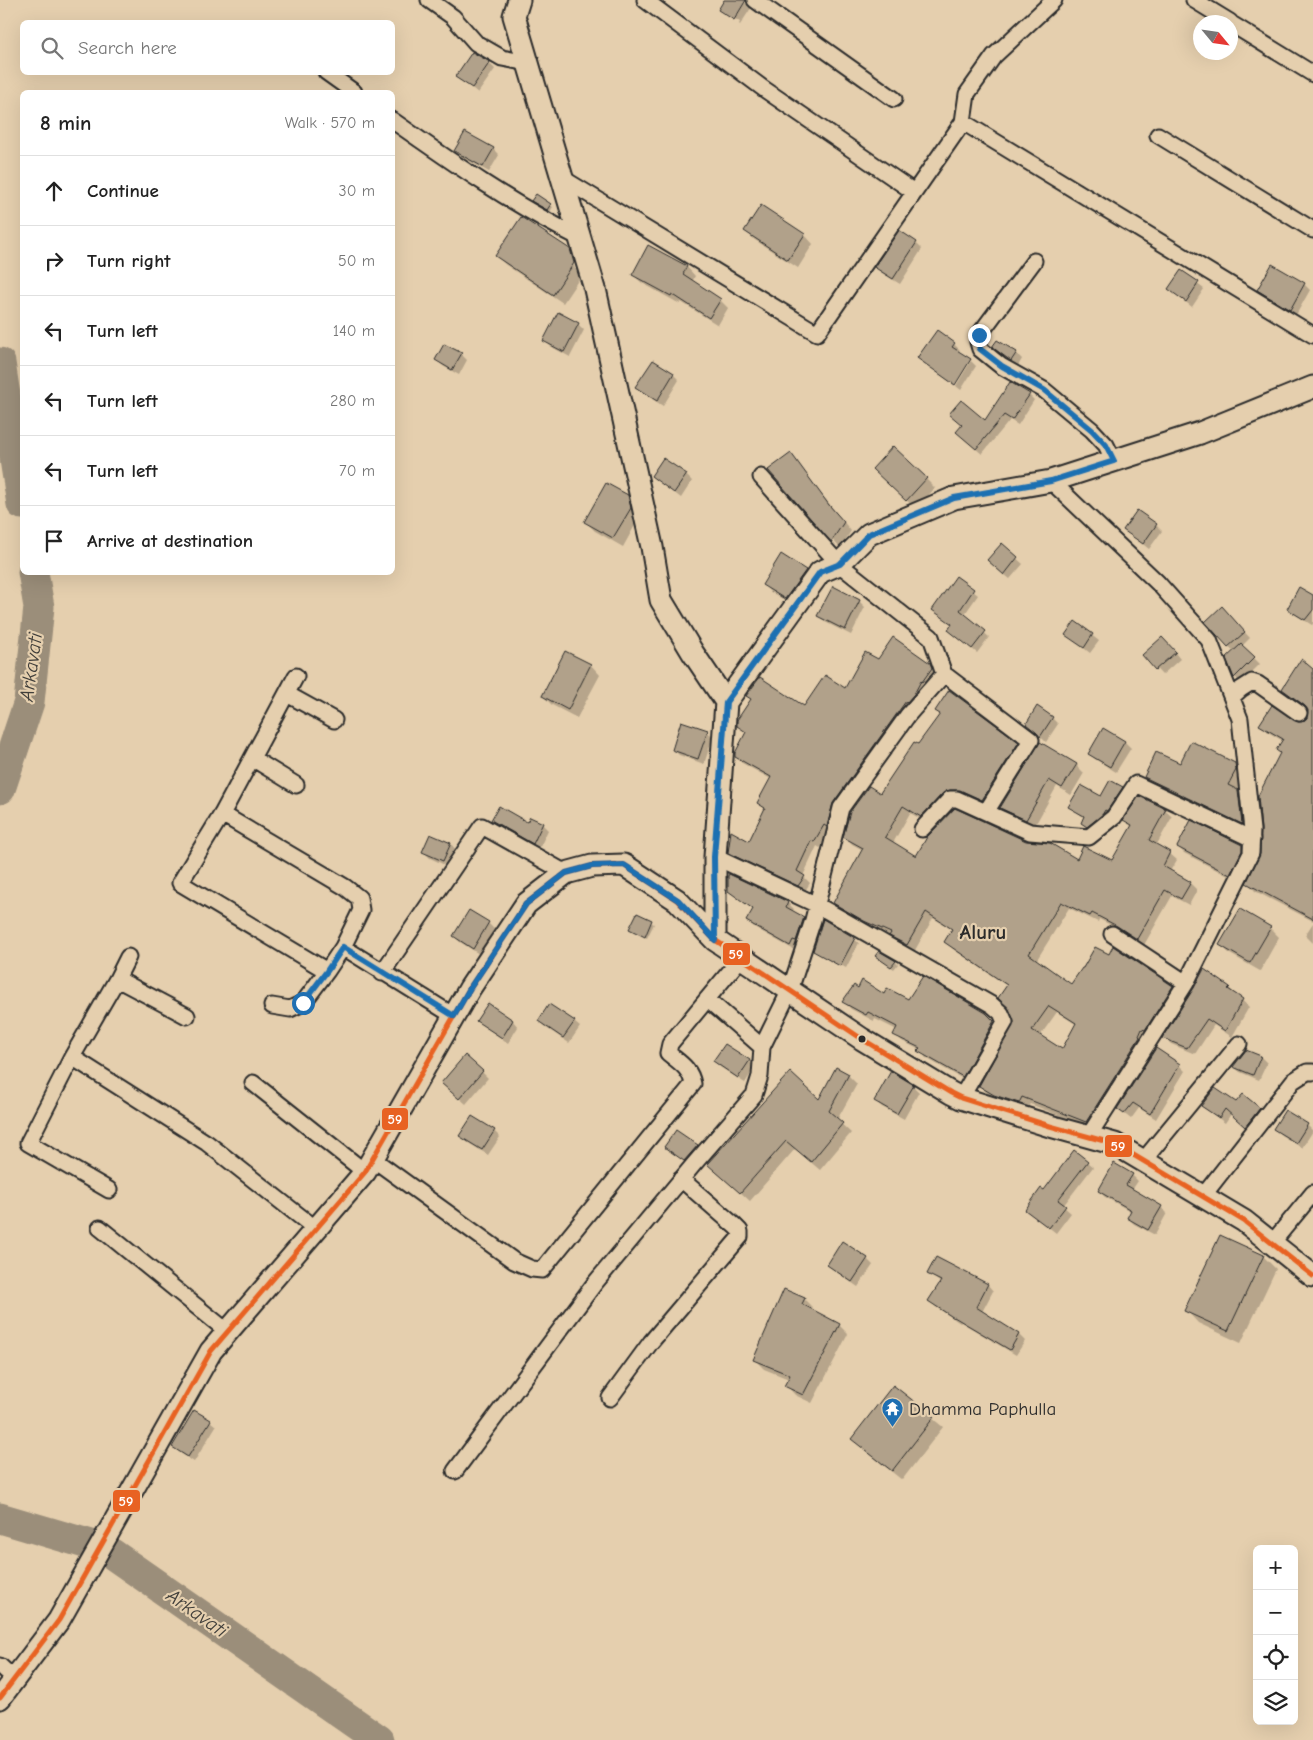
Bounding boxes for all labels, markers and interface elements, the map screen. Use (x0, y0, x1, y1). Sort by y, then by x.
north arrow (1193, 15, 1238, 60)
search box (20, 20, 395, 75)
icon: search (38, 34, 66, 62)
text: Search here (78, 37, 177, 59)
text: 8 min (40, 111, 91, 135)
text: Walk · 570 m (285, 114, 375, 132)
icon: ahead (40, 177, 68, 205)
text: Continue (87, 180, 159, 202)
text: 30 m (339, 182, 375, 200)
icon: right (40, 247, 68, 275)
text: Turn right (87, 250, 171, 272)
text: 50 m (338, 252, 375, 270)
icon: left (40, 317, 68, 345)
text: Turn left (87, 320, 158, 342)
text: 140 m (333, 322, 375, 340)
route end (968, 324, 991, 347)
icon: left (40, 387, 68, 415)
text: Turn left (87, 390, 158, 412)
text: 280 m (330, 392, 375, 410)
icon: left (40, 457, 68, 485)
text: Turn left (87, 460, 158, 482)
text: 70 m (339, 462, 375, 480)
icon: arrive (40, 527, 68, 555)
text: Arrive at destination (87, 530, 253, 552)
water label: Arkavati (15, 631, 47, 704)
district label: Aluru (960, 920, 1006, 944)
line badge: 59 (722, 942, 751, 966)
text: 59 (729, 946, 743, 963)
route start (292, 992, 315, 1015)
unlabelled marker (857, 1034, 867, 1044)
line badge: 59 (381, 1107, 409, 1131)
text: 59 (388, 1111, 402, 1128)
line badge: 59 (1104, 1134, 1133, 1158)
text: 59 (1111, 1138, 1125, 1155)
temple icon: Dhamma Paphulla (881, 1397, 905, 1428)
place label: Dhamma Paphulla (909, 1398, 1056, 1420)
line badge: 59 (112, 1489, 141, 1513)
text: 59 (119, 1493, 133, 1510)
map controls (1253, 1545, 1298, 1725)
button: + (1253, 1545, 1298, 1590)
water label: Arkavati (161, 1583, 232, 1643)
button: − (1253, 1590, 1298, 1635)
button: locate (1253, 1635, 1298, 1680)
button: layers (1253, 1680, 1298, 1725)

